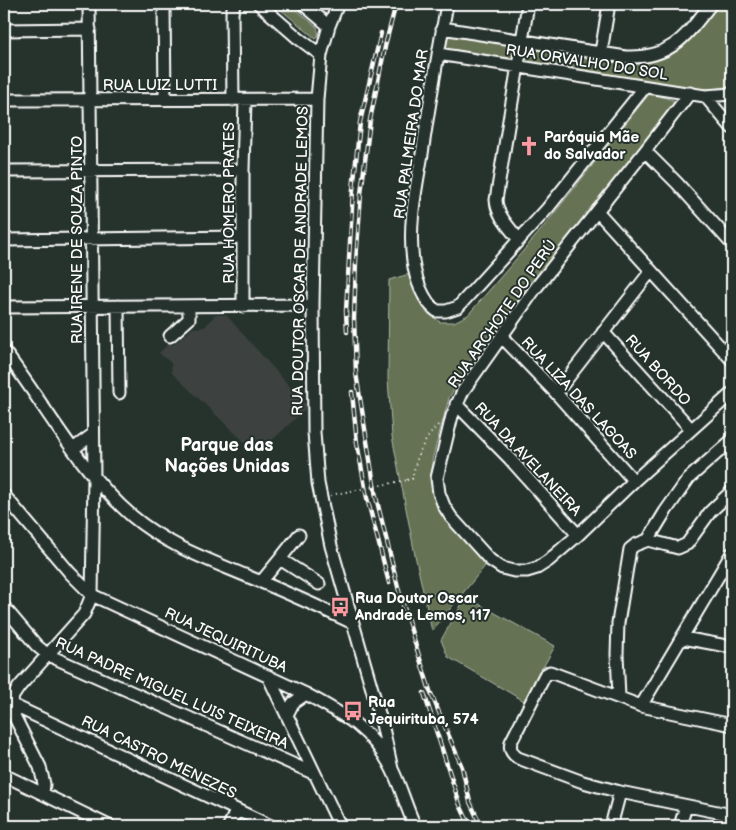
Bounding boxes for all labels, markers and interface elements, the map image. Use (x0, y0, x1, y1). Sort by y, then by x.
street label: RUA ORVALHO DO SOL (505, 40, 670, 85)
street label: RUA PALMEIRA DO MAR (390, 48, 433, 220)
street label: RUA LUIZ LUTTI (103, 76, 217, 95)
street label: RUA DOUTOR OSCAR DE ANDRADE LEMOS (288, 106, 313, 416)
street label: RUA HOMERO PRATES (220, 122, 239, 284)
place label: Paróquia Mãe do Salvador (544, 128, 639, 164)
church icon: Paróquia Mãe do Salvador (518, 135, 540, 157)
street label: RUA IRENE DE SOUZA PINTO (68, 136, 87, 344)
street label: RUA ARCHOTE DO PERÚ (444, 237, 561, 392)
street label: RUA BORDO (621, 331, 694, 410)
street label: RUA LIZA DAS LAGOAS (517, 333, 640, 464)
street label: RUA DA AVELANEIRA (470, 399, 586, 521)
district label: Parque das Nações Unidas (165, 435, 290, 477)
place label: Rua Doutor Oscar Andrade Lemos, 117 (354, 589, 490, 625)
bus stop icon: Rua Doutor Oscar Andrade Lemos, 117 (329, 596, 351, 618)
street label: RUA JEQUIRITUBA (161, 604, 291, 678)
street label: RUA PADRE MIGUEL LUIS TEIXEIRA (52, 633, 292, 754)
place label: Rua Jequirituba, 574 (368, 693, 479, 729)
bus stop icon: Rua Jequirituba, 574 (342, 700, 364, 722)
street label: RUA CASTRO MENEZES (78, 712, 240, 803)

